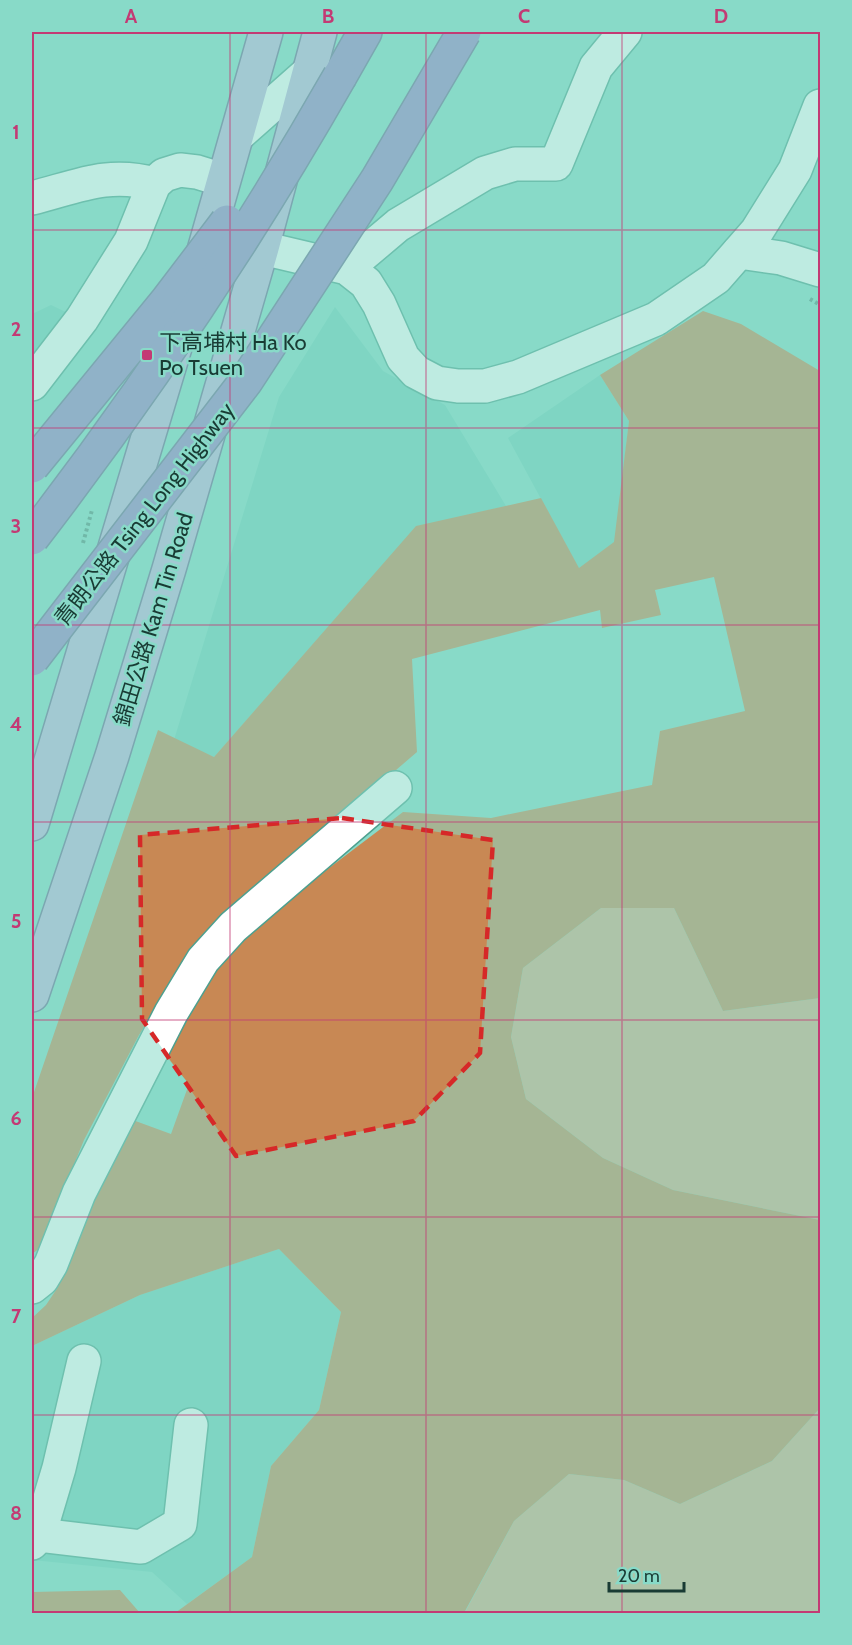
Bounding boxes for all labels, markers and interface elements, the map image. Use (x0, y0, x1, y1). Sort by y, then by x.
text: A (125, 4, 138, 28)
text: B (322, 4, 334, 28)
text: C (518, 4, 530, 28)
text: D (714, 4, 728, 28)
text: 1 (12, 120, 20, 144)
text: 2 (11, 317, 21, 341)
place label: 下高埔村 Ha Ko Po Tsuen (159, 329, 307, 381)
marker: 下高埔村 Ha Ko Po Tsuen (140, 348, 154, 362)
street label: 青朗公路 Tsing Long Highway (49, 397, 240, 631)
street label: 錦田公路 Kam Tin Road (108, 509, 199, 729)
text: 3 (11, 514, 21, 538)
text: 4 (10, 712, 22, 736)
text: 5 (11, 909, 21, 933)
text: 6 (10, 1106, 22, 1130)
text: 7 (11, 1304, 22, 1328)
text: 8 (10, 1501, 22, 1525)
scale bar (609, 1555, 684, 1593)
text: 20 m (618, 1565, 660, 1587)

